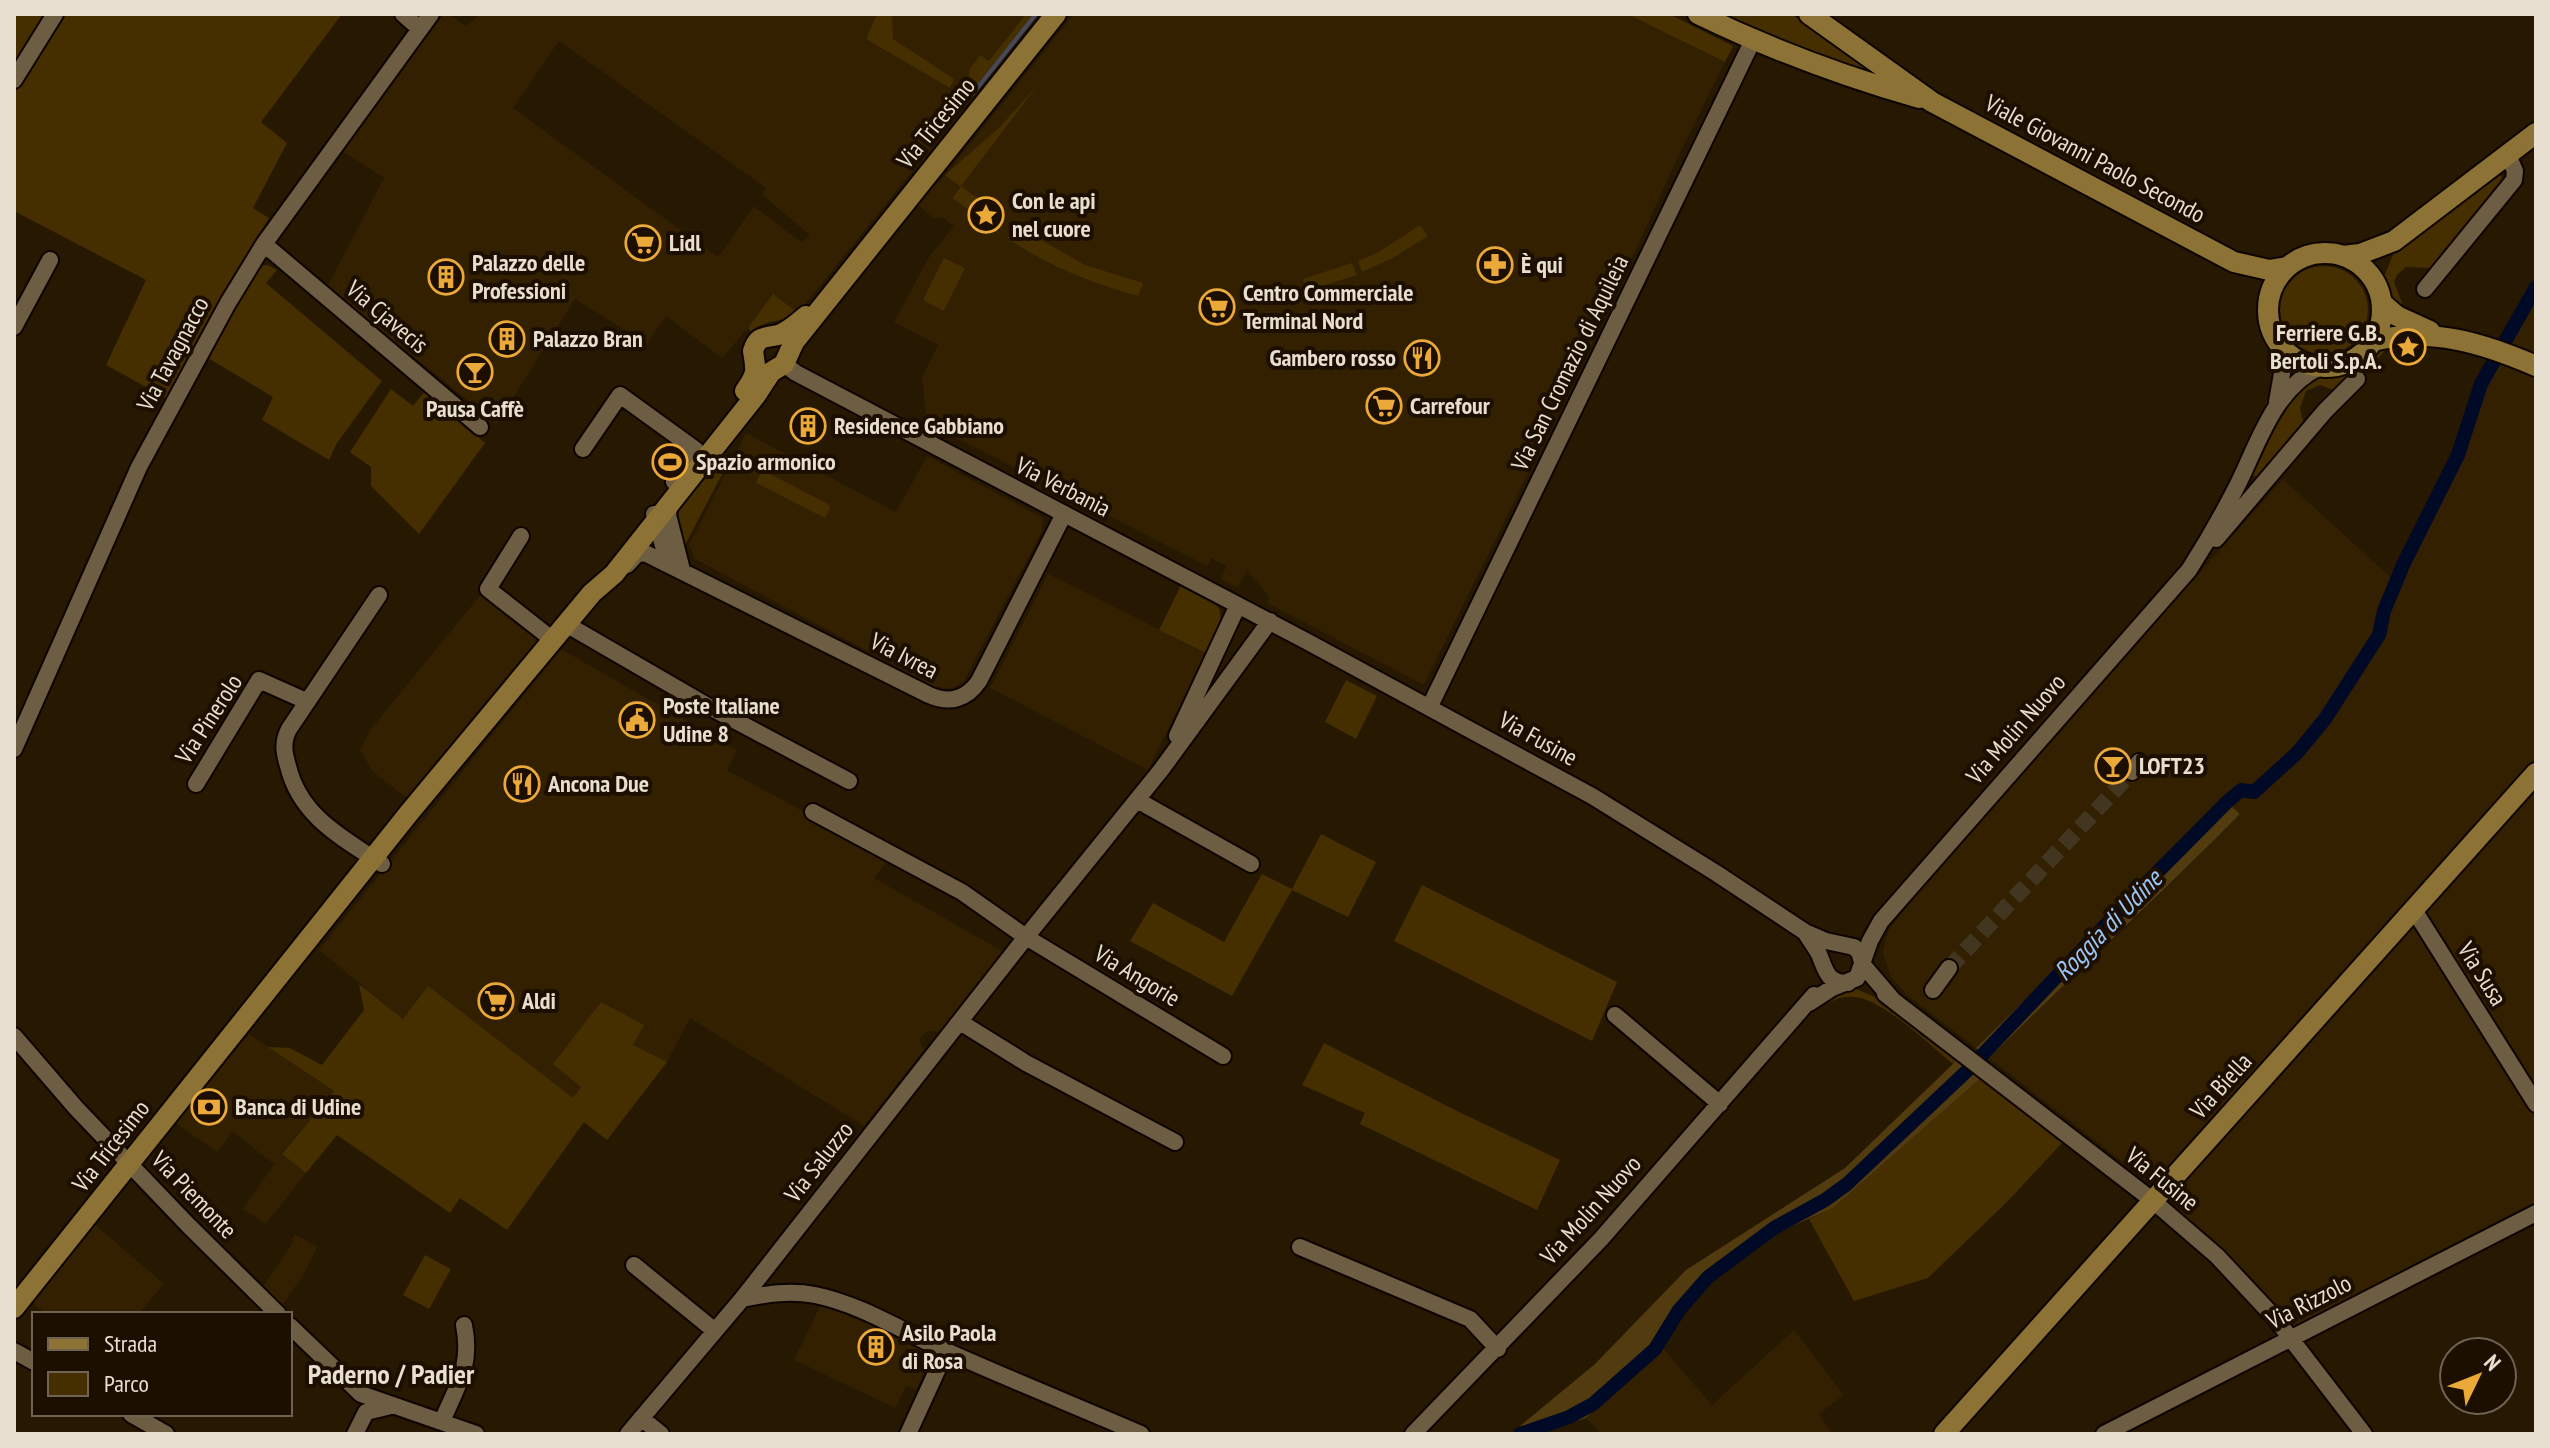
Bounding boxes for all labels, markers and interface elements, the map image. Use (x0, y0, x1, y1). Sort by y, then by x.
street label: Via Tricesimo (889, 71, 982, 175)
street label: Viale Giovanni Paolo Secondo (1979, 87, 2211, 230)
place label: Con le api nel cuore (1012, 185, 1096, 244)
place icon: Con le api nel cuore (967, 196, 1005, 234)
supermarket icon: Lidl (624, 224, 662, 262)
place label: Lidl (669, 227, 701, 258)
pharmacy icon: È qui (1476, 246, 1514, 284)
place label: Palazzo delle Professioni (472, 247, 585, 306)
place label: È qui (1521, 249, 1563, 280)
street label: Via San Cromazio di Aquileia (1503, 250, 1635, 477)
building icon: Palazzo delle Professioni (427, 258, 465, 296)
street label: Via Cjavecis (339, 273, 435, 360)
place label: Centro Commerciale Terminal Nord (1243, 277, 1414, 336)
supermarket icon: Centro Commerciale Terminal Nord (1198, 288, 1236, 326)
street label: Via Tavagnacco (129, 291, 216, 417)
place label: Ferriere G.B. Bertoli S.p.A. (2270, 317, 2382, 376)
building icon: Palazzo Bran (488, 320, 526, 358)
place label: Palazzo Bran (533, 323, 643, 354)
place icon: Ferriere G.B. Bertoli S.p.A. (2389, 328, 2427, 366)
restaurant icon: Gambero rosso (1403, 339, 1441, 377)
place label: Gambero rosso (1269, 342, 1396, 373)
bar icon: Pausa Caffè (456, 353, 494, 391)
supermarket icon: Carrefour (1365, 387, 1403, 425)
place label: Carrefour (1410, 390, 1491, 421)
place label: Pausa Caffè (426, 393, 524, 424)
building icon: Residence Gabbiano (789, 407, 827, 445)
place label: Residence Gabbiano (834, 410, 1004, 441)
sports icon: Spazio armonico (651, 443, 689, 481)
place label: Spazio armonico (696, 446, 836, 477)
street label: Via Verbania (1010, 449, 1116, 524)
street label: Via Ivrea (864, 625, 943, 686)
street label: Via Molin Nuovo (1959, 667, 2072, 791)
street label: Via Pinerolo (168, 668, 249, 770)
place label: Poste Italiane Udine 8 (663, 690, 780, 749)
public building icon: Poste Italiane Udine 8 (618, 701, 656, 739)
street label: Via Fusine (1493, 704, 1583, 773)
bar icon: LOFT23 (2094, 747, 2132, 785)
place label: LOFT23 (2139, 750, 2205, 781)
restaurant icon: Ancona Due (503, 765, 541, 803)
place label: Ancona Due (547, 768, 649, 799)
water label: Roggia di Udine (2047, 861, 2170, 987)
street label: Via Susa (2450, 935, 2514, 1011)
street label: Via Angorie (1088, 937, 1186, 1013)
supermarket icon: Aldi (477, 982, 515, 1020)
place label: Aldi (521, 985, 556, 1016)
street label: Via Biella (2182, 1046, 2258, 1126)
bank icon: Banca di Udine (190, 1088, 228, 1126)
place label: Banca di Udine (235, 1091, 361, 1122)
street label: Via Tricesimo (64, 1094, 156, 1199)
street label: Via Saluzzo (777, 1115, 860, 1209)
street label: Via Fusine (2119, 1139, 2205, 1217)
street label: Via Piemonte (144, 1144, 244, 1245)
street label: Via Molin Nuovo (1533, 1149, 1648, 1271)
street label: Via Rizzolo (2260, 1267, 2356, 1336)
legend (32, 1312, 292, 1416)
place label: Asilo Paola di Rosa (901, 1317, 997, 1376)
text: Strada (104, 1328, 157, 1359)
building icon: Asilo Paola di Rosa (857, 1328, 895, 1366)
north arrow (2438, 1336, 2518, 1416)
text: N (2478, 1348, 2507, 1376)
district label: Paderno / Padier (308, 1355, 475, 1392)
text: Parco (104, 1368, 149, 1399)

